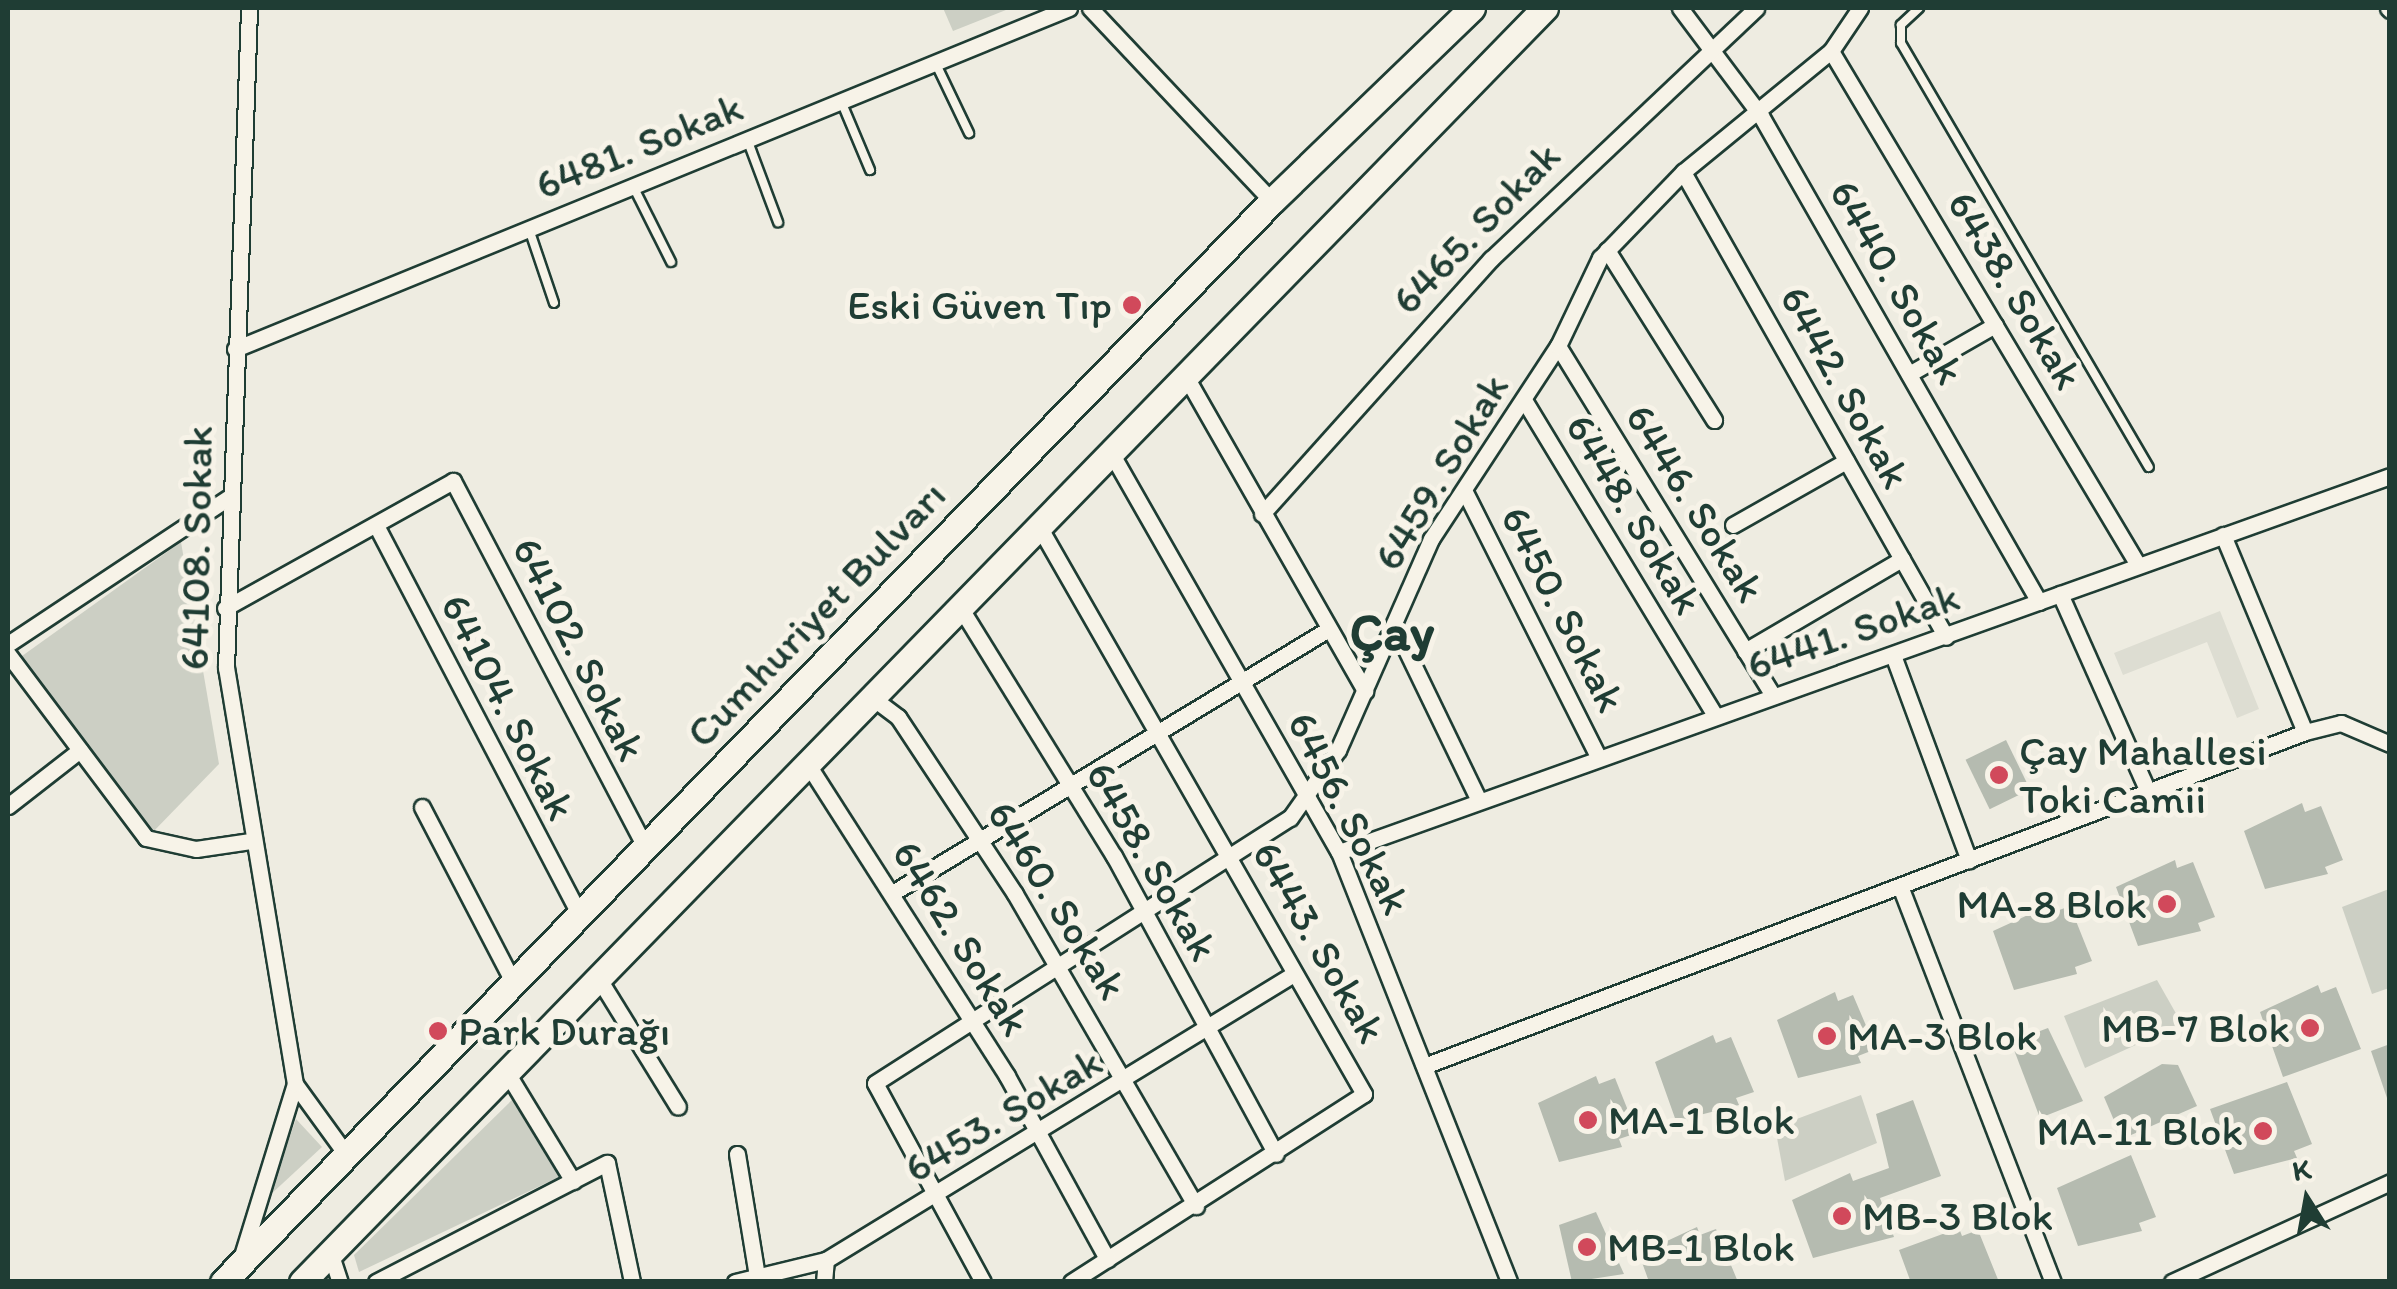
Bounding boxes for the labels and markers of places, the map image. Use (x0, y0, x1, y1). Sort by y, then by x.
place label: Eski Güven Tıp (851, 280, 1112, 330)
marker: Eski Güven Tıp (1121, 294, 1143, 316)
place label: Çay Mahallesi Toki Camii (2019, 726, 2268, 824)
marker: Çay Mahallesi Toki Camii (1988, 764, 2010, 786)
place label: MA-8 Blok (1956, 879, 2147, 929)
marker: MA-8 Blok (2156, 893, 2178, 915)
place label: MB-7 Blok (2101, 1003, 2290, 1053)
place label: Park Durağı (458, 1006, 671, 1056)
place label: MA-3 Blok (1847, 1011, 2038, 1061)
marker: MB-7 Blok (2299, 1017, 2321, 1039)
marker: Park Durağı (427, 1020, 449, 1042)
marker: MA-3 Blok (1816, 1025, 1838, 1047)
place label: MA-1 Blok (1608, 1095, 1796, 1145)
place label: MA-11 Blok (2036, 1106, 2243, 1156)
marker: MA-1 Blok (1577, 1109, 1599, 1131)
marker: MA-11 Blok (2252, 1120, 2274, 1142)
place label: MB-3 Blok (1862, 1191, 2053, 1241)
marker: MB-3 Blok (1831, 1205, 1853, 1227)
place label: MB-1 Blok (1607, 1222, 1794, 1272)
marker: MB-1 Blok (1576, 1236, 1598, 1258)

